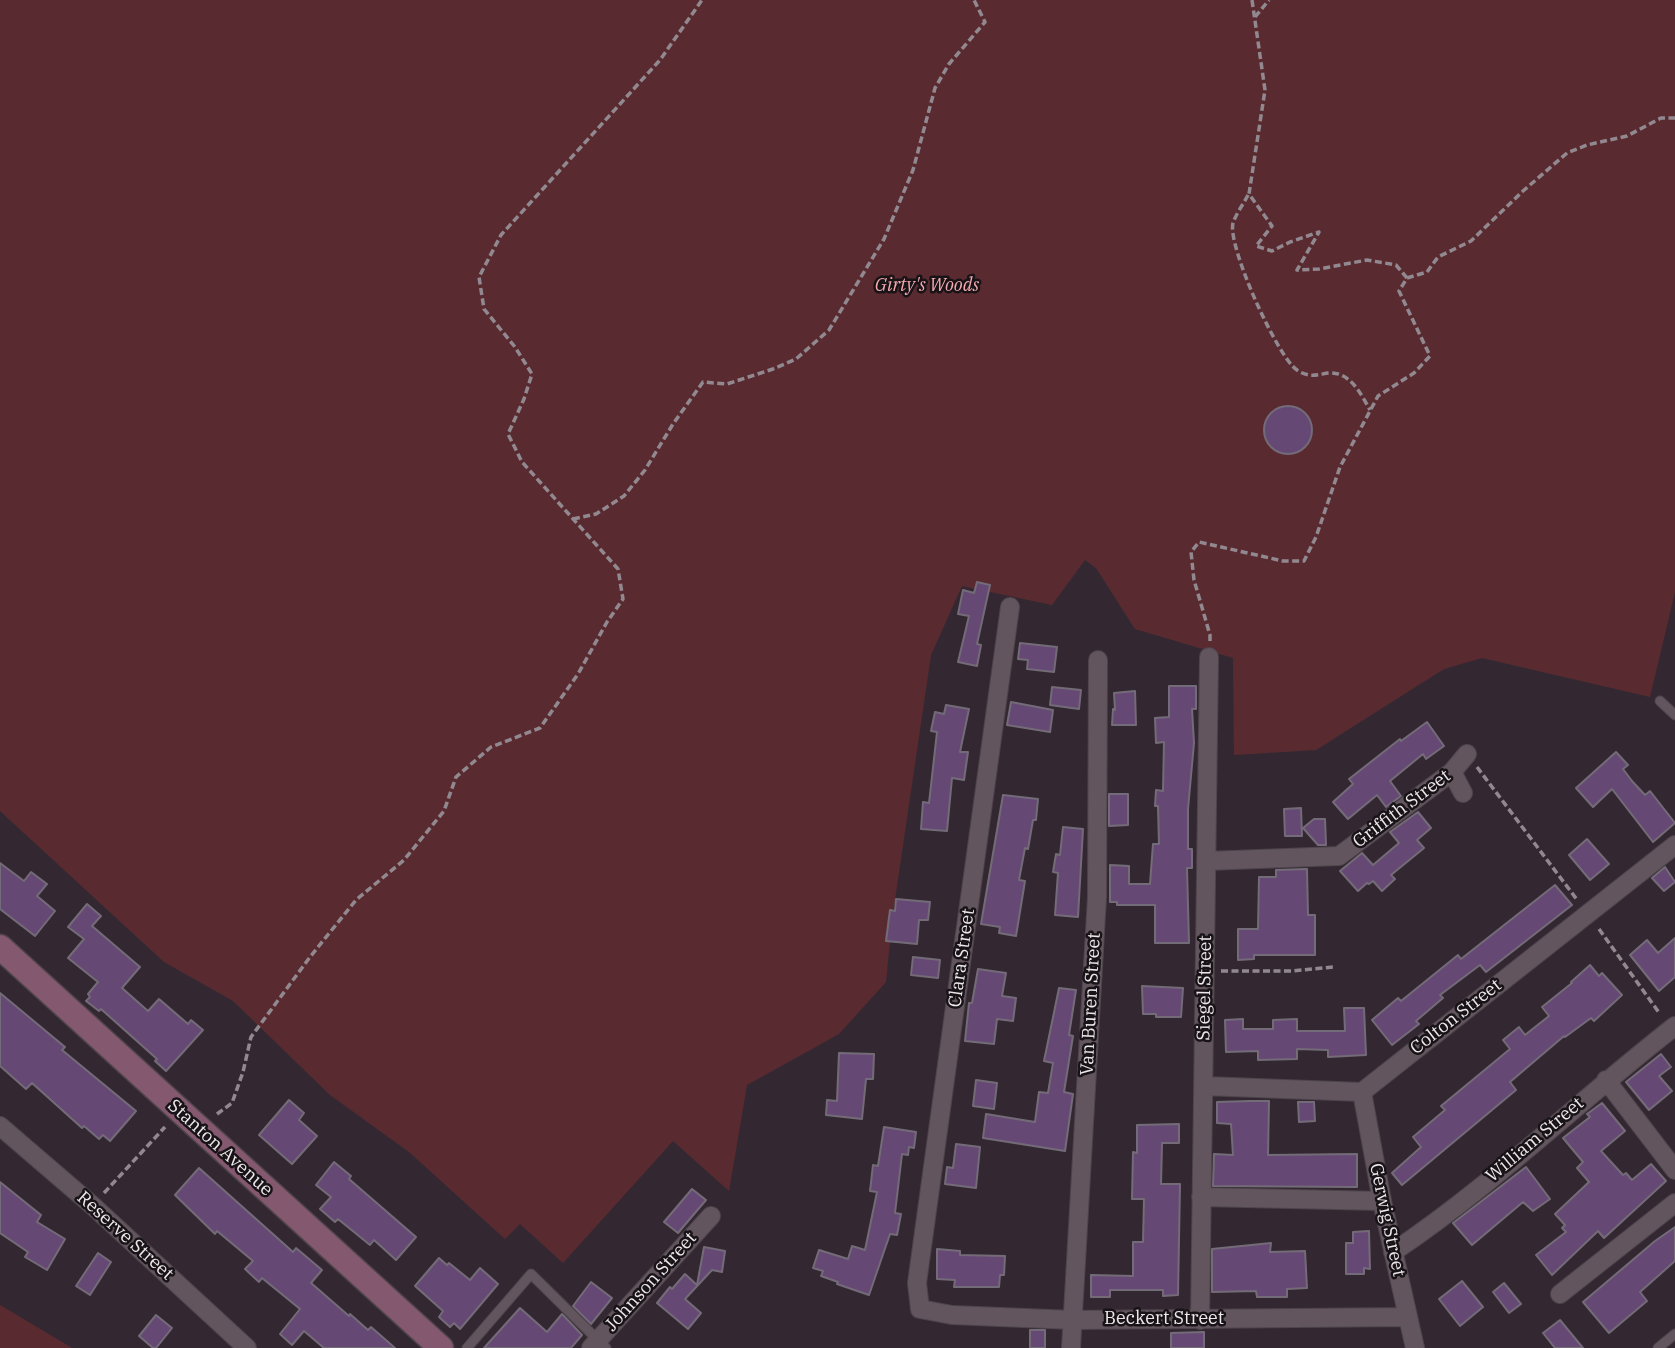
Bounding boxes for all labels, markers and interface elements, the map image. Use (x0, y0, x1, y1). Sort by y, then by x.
park label: Girty's Woods (875, 275, 979, 297)
street label: Griffith Street (1349, 765, 1455, 853)
street label: Clara Street (944, 907, 980, 1009)
street label: Van Buren Street (1076, 932, 1106, 1076)
street label: Siegel Street (1193, 935, 1217, 1041)
street label: Colton Street (1406, 975, 1506, 1059)
street label: William Street (1482, 1093, 1588, 1187)
street label: Stanton Avenue (163, 1095, 277, 1201)
street label: Gerwig Street (1364, 1161, 1410, 1279)
street label: Reserve Street (72, 1187, 178, 1285)
street label: Johnson Street (601, 1228, 701, 1336)
street label: Beckert Street (1104, 1308, 1224, 1330)

